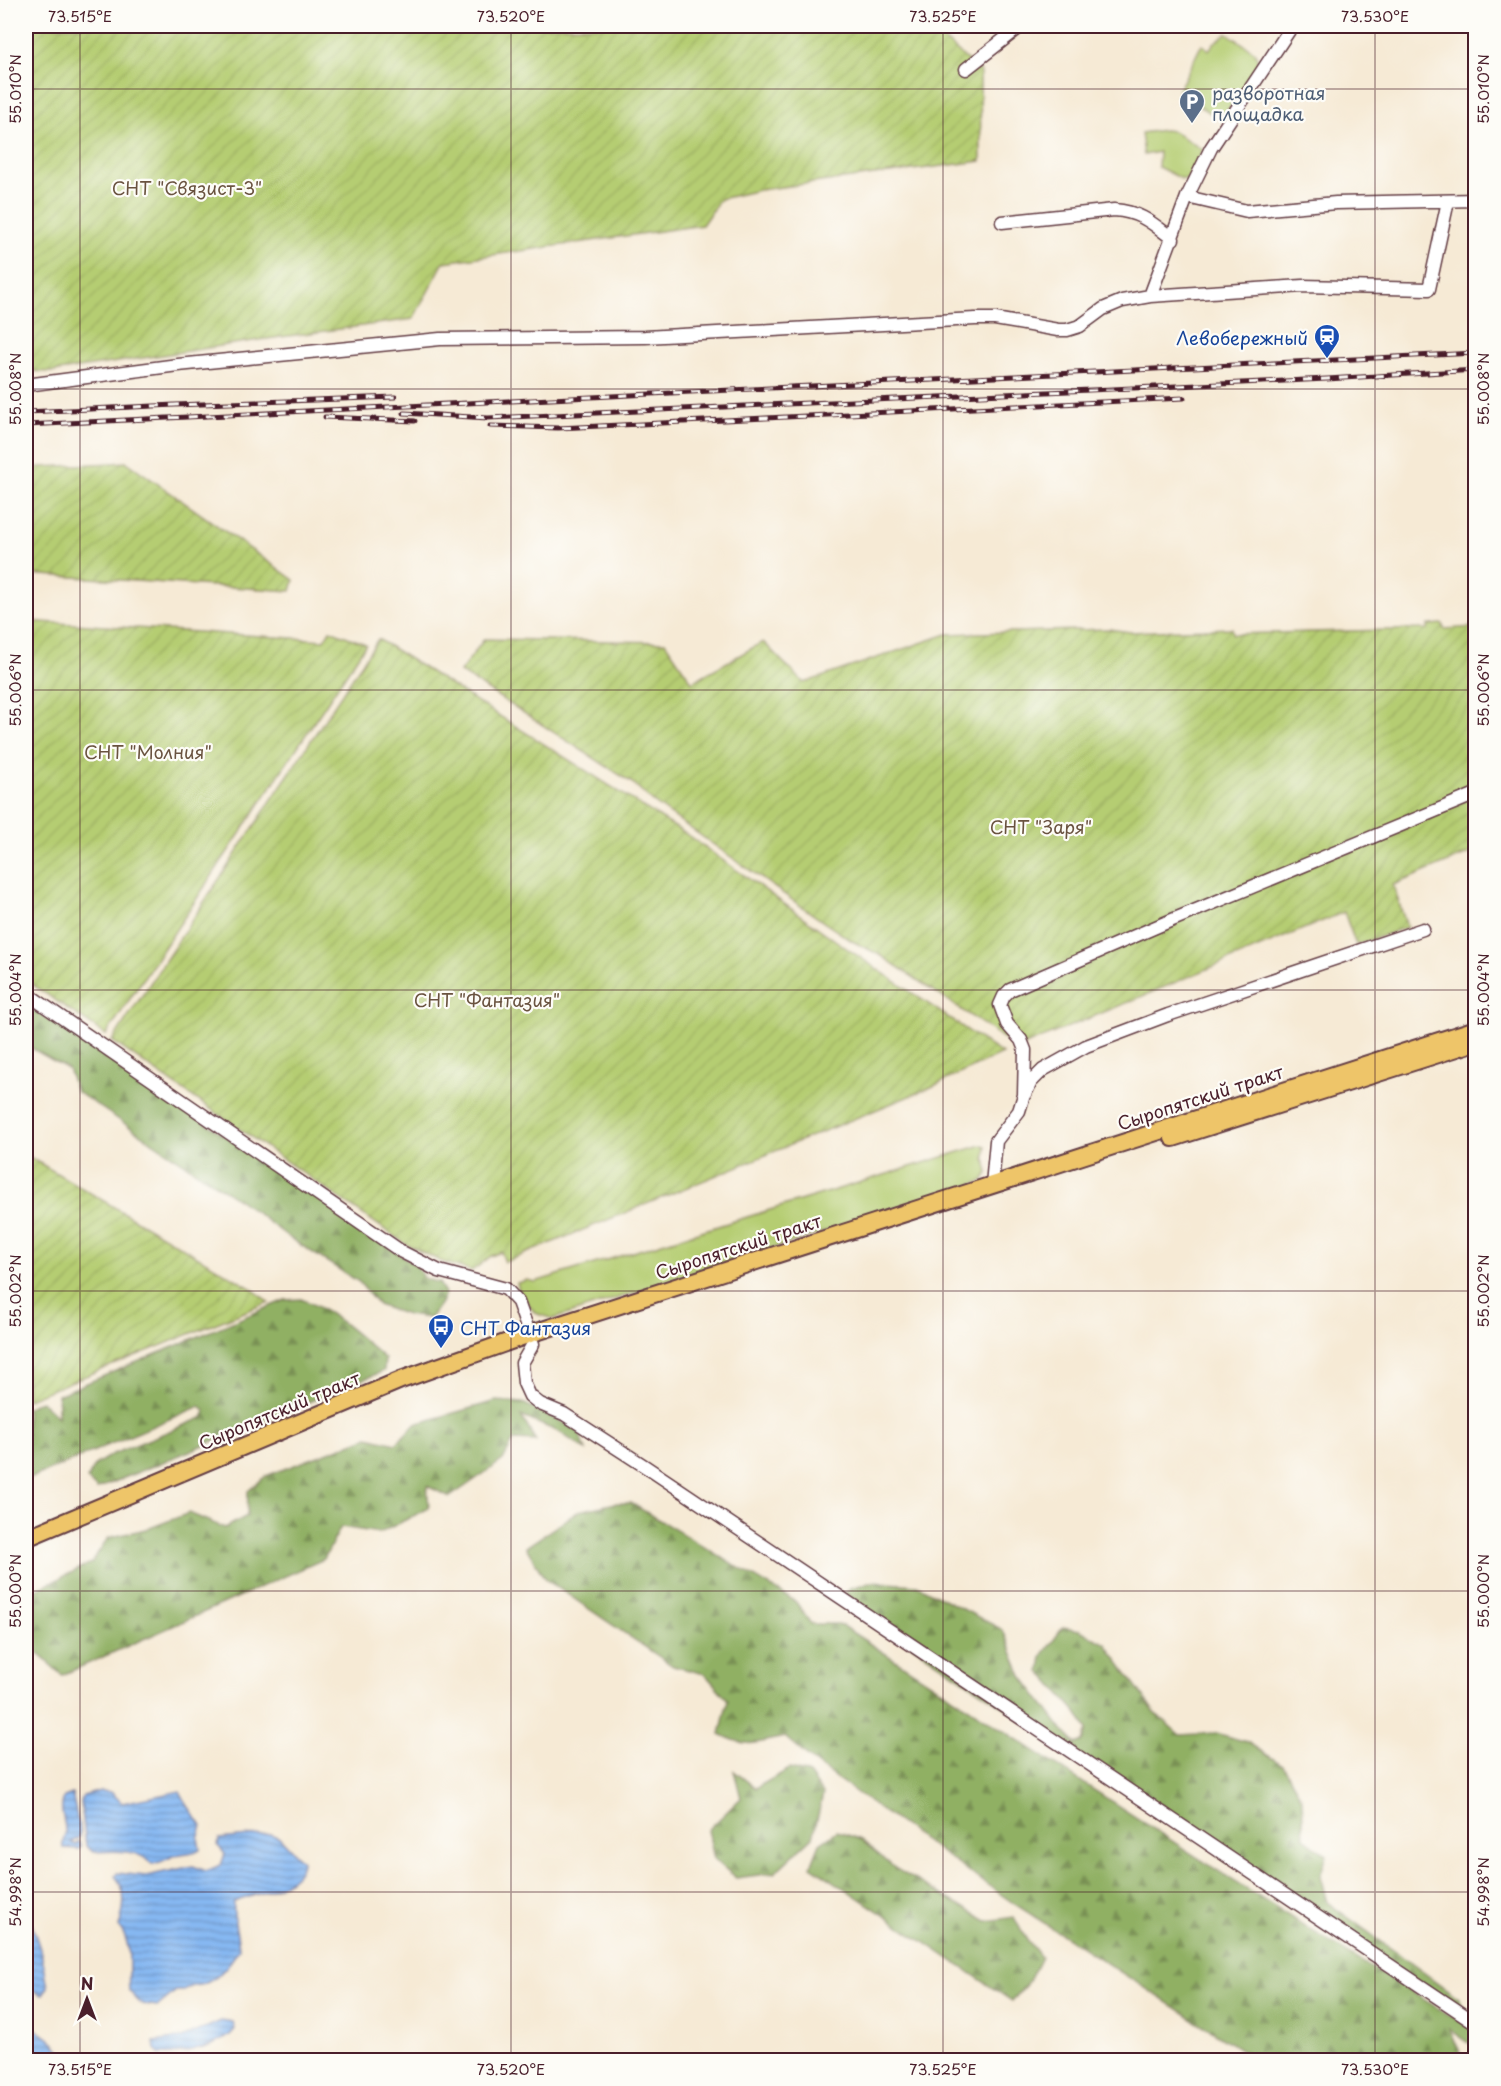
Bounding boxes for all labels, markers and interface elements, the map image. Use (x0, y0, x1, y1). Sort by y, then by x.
text: 73.515°E (48, 4, 112, 27)
text: 73.520°E (477, 4, 545, 27)
text: 73.525°E (909, 4, 977, 27)
text: 73.530°E (1341, 4, 1409, 27)
text: 55.010°N (3, 54, 26, 124)
text: 55.010°N (1471, 54, 1494, 124)
place label: разворотная площадка (1212, 79, 1326, 127)
parking icon: разворотная площадка (1177, 87, 1207, 125)
park label: СНТ "Связист-3" (112, 174, 262, 201)
station icon: Левобережный (1312, 322, 1342, 360)
place label: Левобережный (1176, 324, 1308, 351)
text: 55.008°N (3, 353, 26, 425)
text: 55.008°N (1471, 353, 1494, 425)
text: 55.006°N (3, 653, 26, 727)
text: 55.006°N (1471, 653, 1494, 727)
park label: СНТ "Молния" (84, 738, 212, 765)
park label: СНТ "Заря" (990, 813, 1092, 840)
text: 55.004°N (3, 953, 26, 1027)
text: 55.004°N (1471, 953, 1494, 1027)
park label: СНТ "Фантазия" (414, 986, 560, 1013)
street label: Сыропятский тракт (1114, 1057, 1287, 1137)
street label: Сыропятский тракт (652, 1206, 825, 1286)
text: 55.002°N (3, 1254, 26, 1328)
text: 55.002°N (1471, 1254, 1494, 1328)
bus stop icon: СНТ Фантазия (426, 1312, 456, 1350)
place label: СНТ Фантазия (460, 1314, 591, 1341)
street label: Сыропятский тракт (194, 1364, 364, 1456)
text: 55.000°N (3, 1554, 26, 1628)
text: 55.000°N (1471, 1554, 1494, 1628)
text: 54.998°N (3, 1857, 26, 1927)
text: 54.998°N (1471, 1857, 1494, 1927)
north arrow (57, 1969, 117, 2029)
text: N (81, 1971, 93, 1995)
text: 73.515°E (48, 2057, 112, 2080)
text: 73.520°E (477, 2057, 545, 2080)
text: 73.525°E (909, 2057, 977, 2080)
text: 73.530°E (1341, 2057, 1409, 2080)

